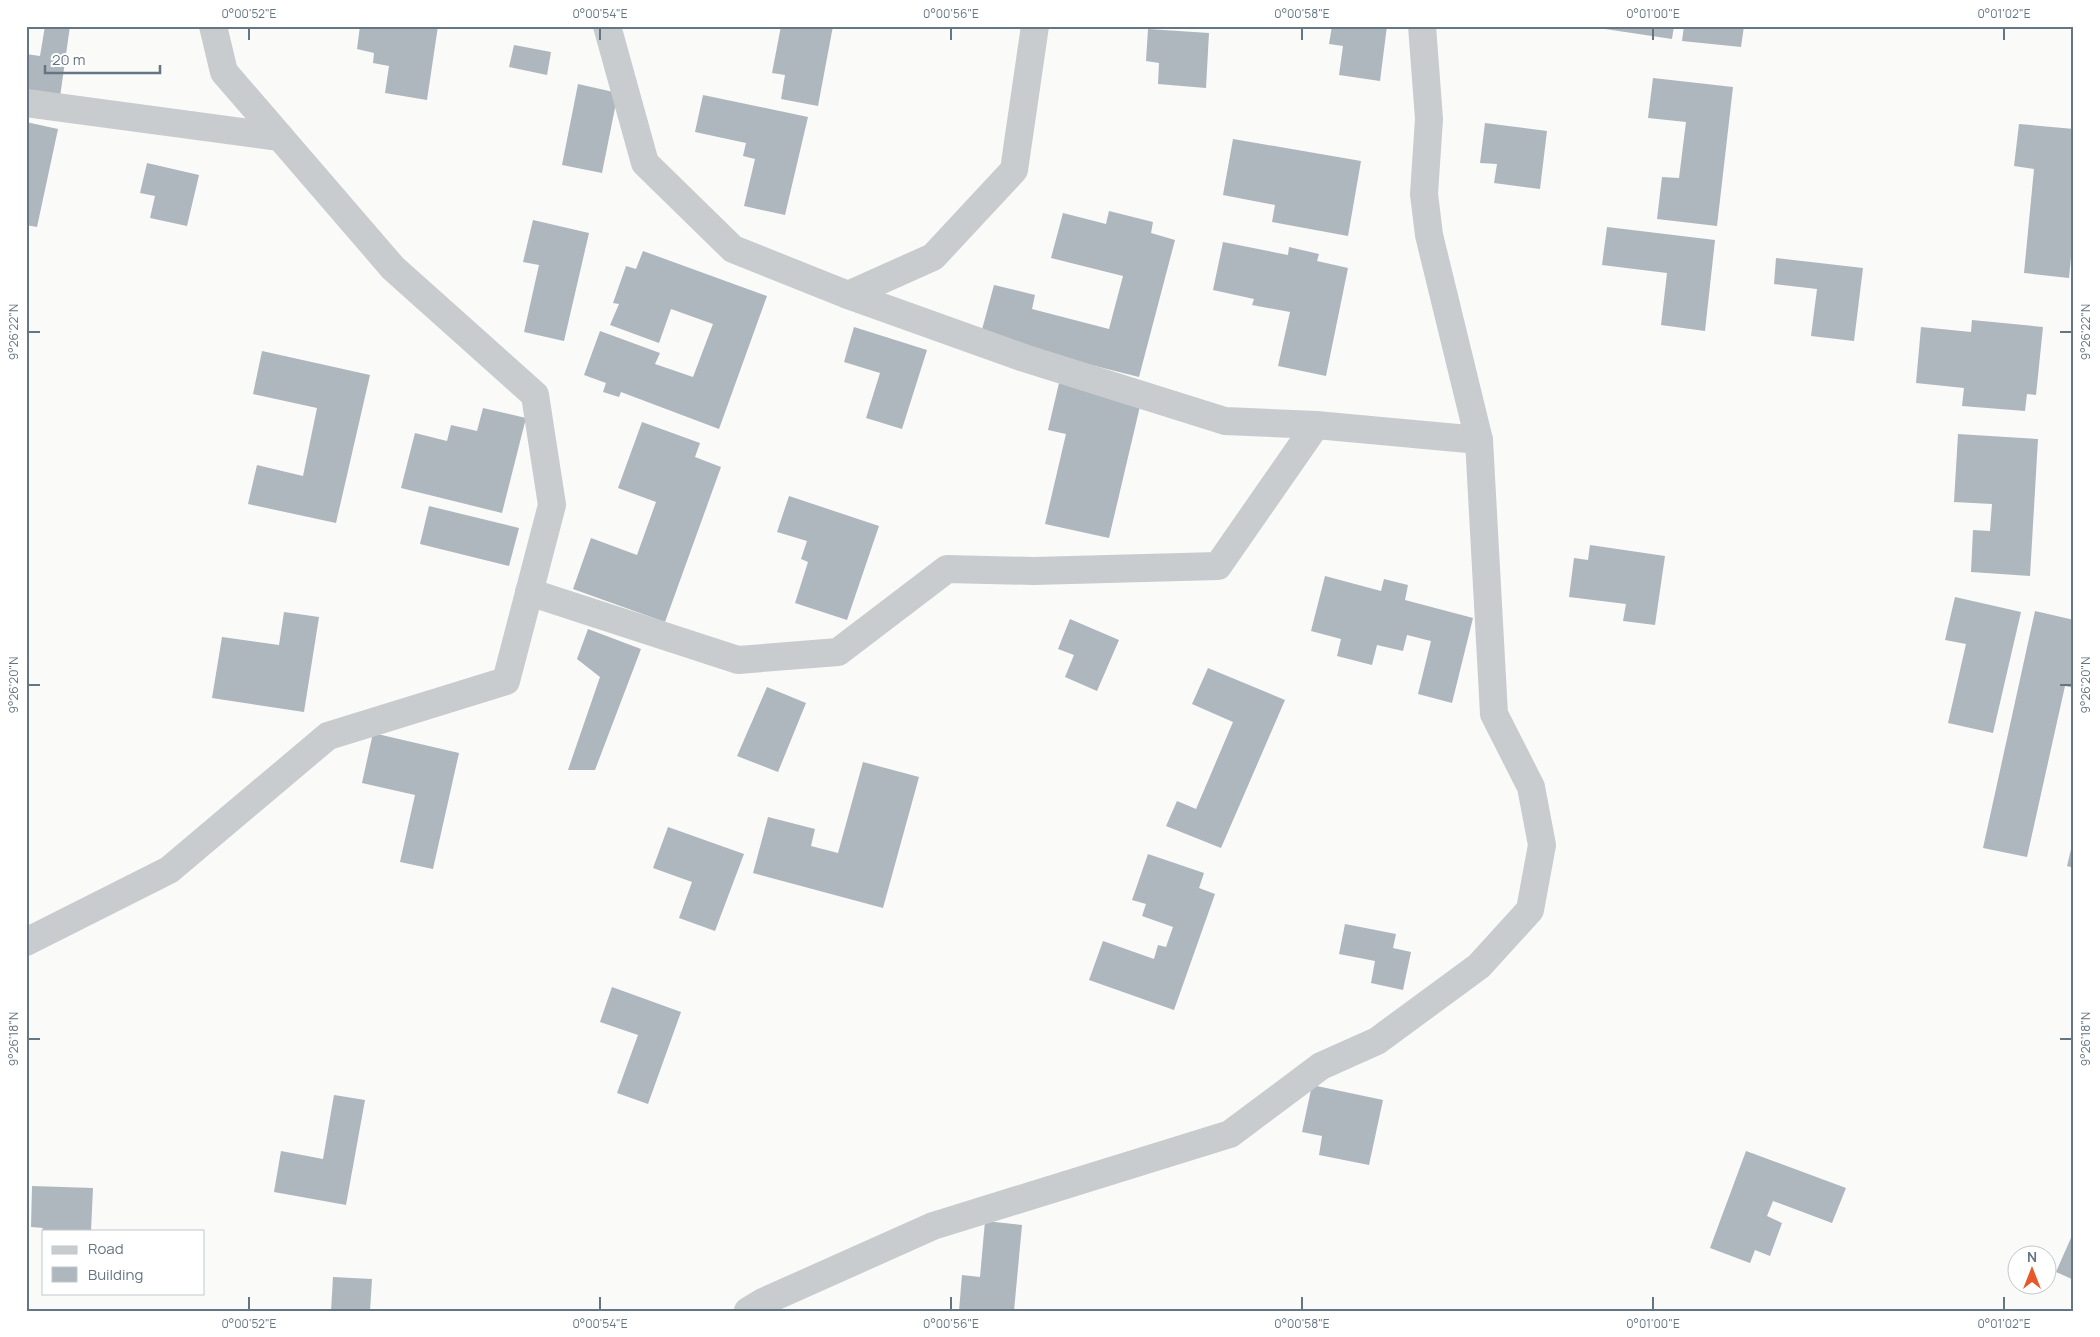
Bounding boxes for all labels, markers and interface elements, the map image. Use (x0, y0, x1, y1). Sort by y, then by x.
text: 0°00'52"E (222, 5, 277, 22)
text: 0°00'54"E (572, 5, 628, 22)
text: 0°00'56"E (923, 5, 979, 22)
text: 0°00'58"E (1274, 5, 1330, 22)
text: 0°01'00"E (1626, 5, 1680, 22)
text: 0°01'02"E (1978, 5, 2031, 22)
scale bar (45, 42, 160, 74)
text: 20 m (52, 49, 85, 70)
text: 9°26'22"N (5, 304, 22, 360)
text: 9°26'22"N (2077, 304, 2094, 360)
text: 9°26'20"N (5, 657, 22, 713)
text: 9°26'20"N (2077, 657, 2094, 713)
text: 9°26'18"N (5, 1012, 22, 1066)
text: 9°26'18"N (2077, 1012, 2094, 1066)
legend (42, 1230, 205, 1294)
text: Road (88, 1238, 124, 1259)
north arrow (2008, 1244, 2058, 1294)
text: N (2027, 1247, 2037, 1266)
text: Building (88, 1264, 143, 1285)
text: 0°00'52"E (222, 1315, 277, 1332)
text: 0°00'54"E (572, 1315, 628, 1332)
text: 0°00'56"E (923, 1315, 979, 1332)
text: 0°00'58"E (1274, 1315, 1330, 1332)
text: 0°01'00"E (1626, 1315, 1680, 1332)
text: 0°01'02"E (1978, 1315, 2031, 1332)

